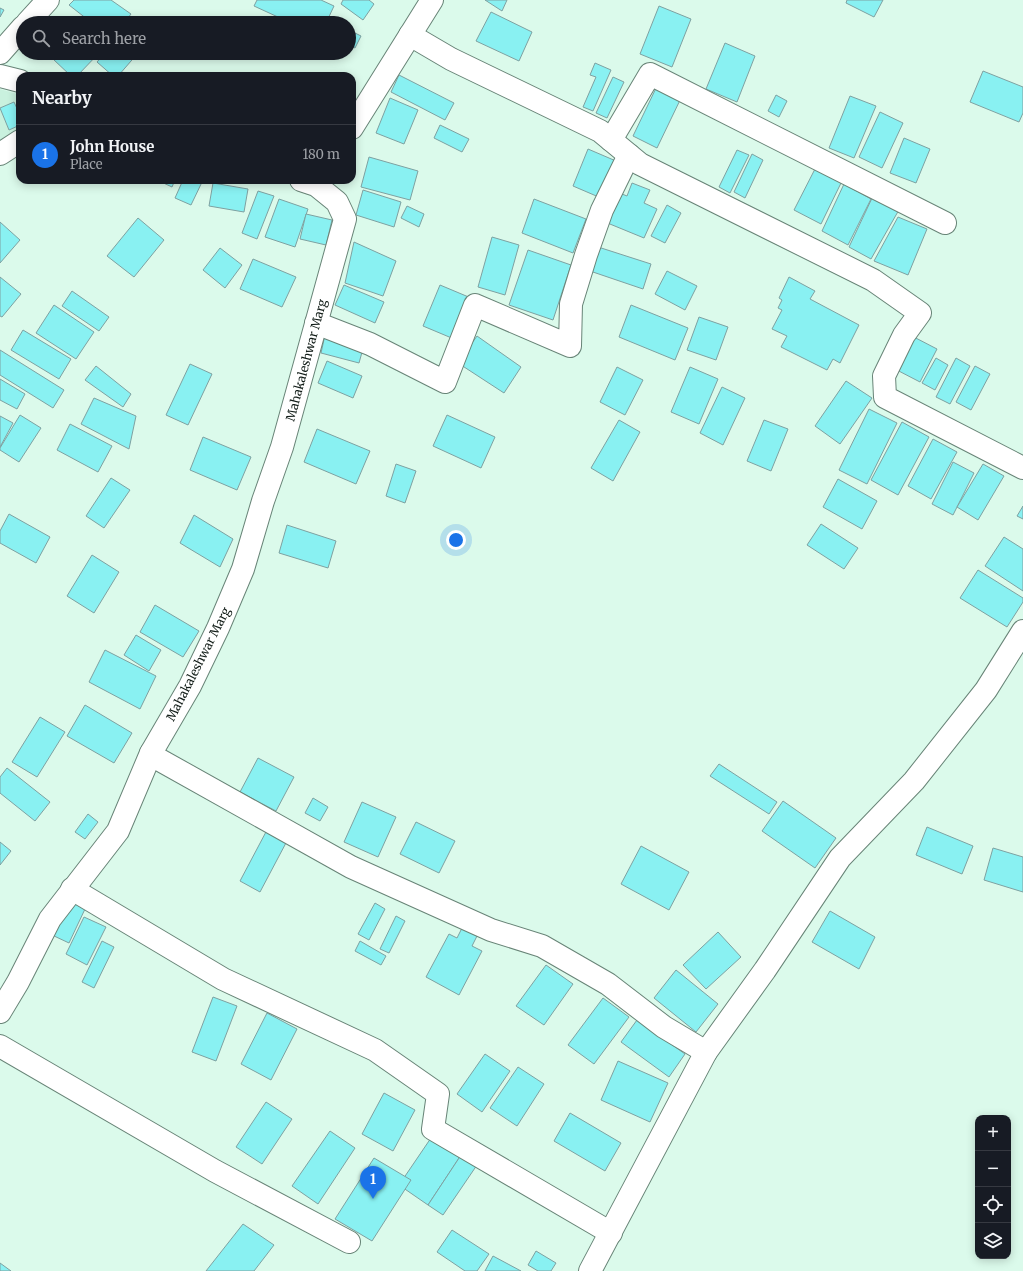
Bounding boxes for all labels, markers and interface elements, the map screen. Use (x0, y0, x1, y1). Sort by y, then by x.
search box (16, 16, 356, 60)
icon: search (30, 27, 52, 49)
text: Search here (62, 29, 146, 48)
text: Nearby (32, 87, 92, 109)
text: John House (70, 137, 154, 156)
text: 1 (42, 146, 48, 163)
text: 180 m (302, 146, 340, 163)
text: Place (70, 156, 103, 173)
street label: Mahakaleshwar Marg (282, 297, 330, 423)
your location (446, 530, 466, 550)
street label: Mahakaleshwar Marg (163, 604, 234, 723)
map controls (975, 1115, 1011, 1259)
button: + (975, 1115, 1011, 1151)
button: − (975, 1151, 1011, 1187)
pin: 1 (360, 1166, 386, 1199)
button: locate (975, 1187, 1011, 1223)
button: layers (975, 1223, 1011, 1259)

